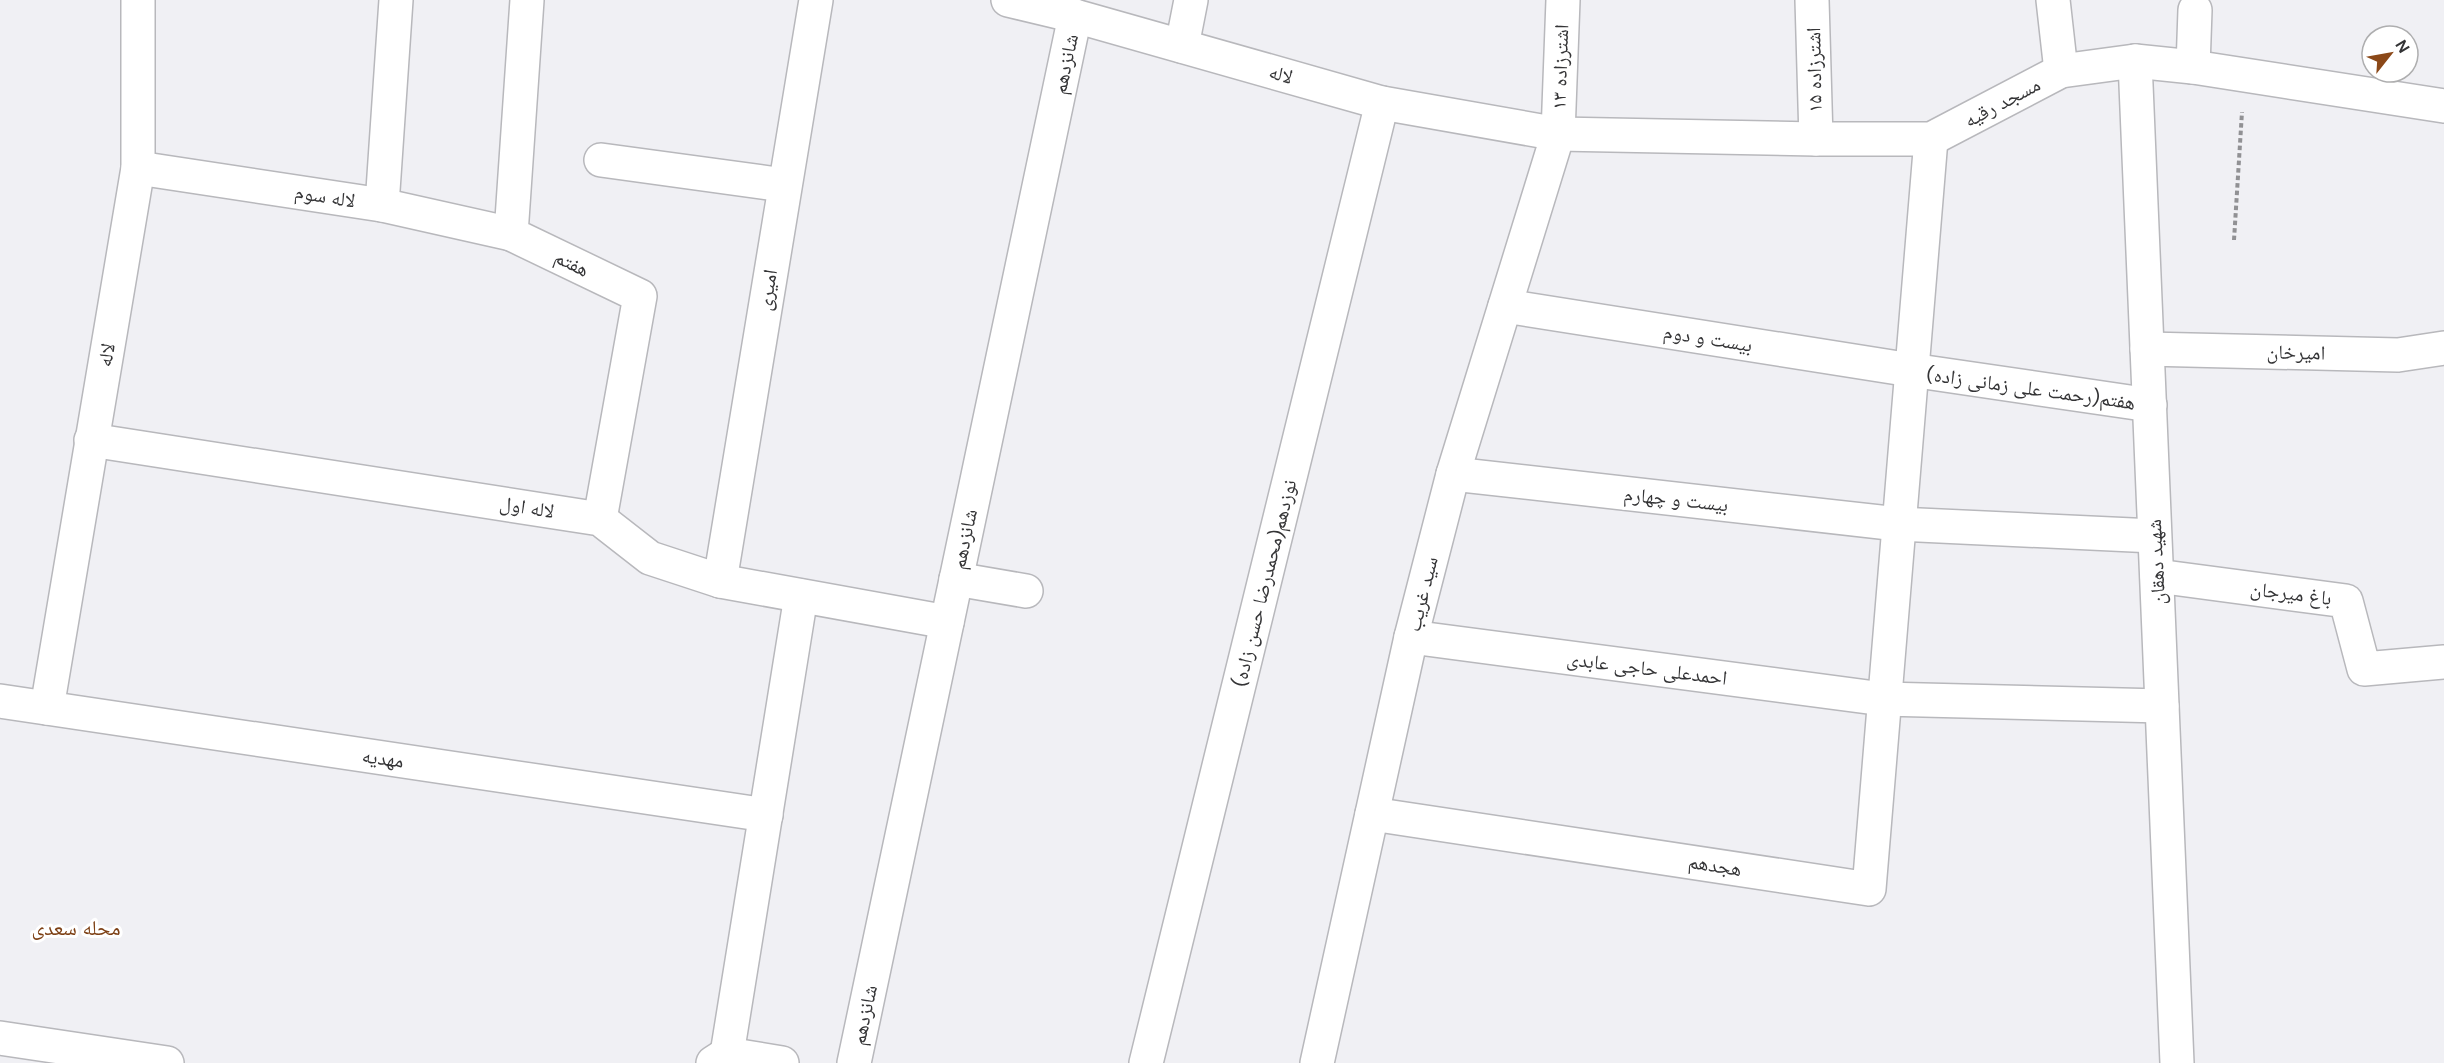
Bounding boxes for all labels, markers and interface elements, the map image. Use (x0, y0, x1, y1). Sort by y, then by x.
street label: اشترزاده ۱۳ (1546, 24, 1574, 110)
north arrow (2360, 24, 2420, 84)
street label: اشترزاده ۱۵ (1800, 27, 1828, 113)
street label: شانزدهم (1046, 32, 1085, 97)
text: N (2390, 36, 2414, 57)
street label: لاله (1266, 58, 1296, 90)
street label: مسجد رقیه (1959, 71, 2045, 133)
street label: لاله سوم (293, 178, 357, 215)
street label: هفتم (550, 243, 594, 283)
street label: امیری (751, 267, 783, 313)
street label: بیست و دوم (1661, 318, 1754, 359)
street label: امیرخان (2266, 338, 2326, 366)
street label: لاله (91, 341, 121, 369)
street label: هفتم(رحمت علی زمانی زاده) (1925, 360, 2137, 417)
street label: نوزدهم(محمدرضا حسن زاده) (1226, 477, 1303, 689)
street label: بیست و چهارم (1622, 481, 1730, 518)
street label: لاله اول (498, 490, 556, 524)
street label: شانزدهم (945, 507, 984, 572)
street label: شهید دهقان (2141, 519, 2171, 605)
street label: سید غریب (1400, 554, 1444, 634)
street label: باغ میرجان (2249, 575, 2333, 611)
street label: احمدعلی حاجی عابدی (1565, 645, 1729, 691)
street label: مهدیه (360, 742, 406, 774)
street label: هجدهم (1686, 848, 1744, 883)
district label: محله سعدی (31, 914, 121, 942)
street label: شانزدهم (845, 983, 884, 1048)

